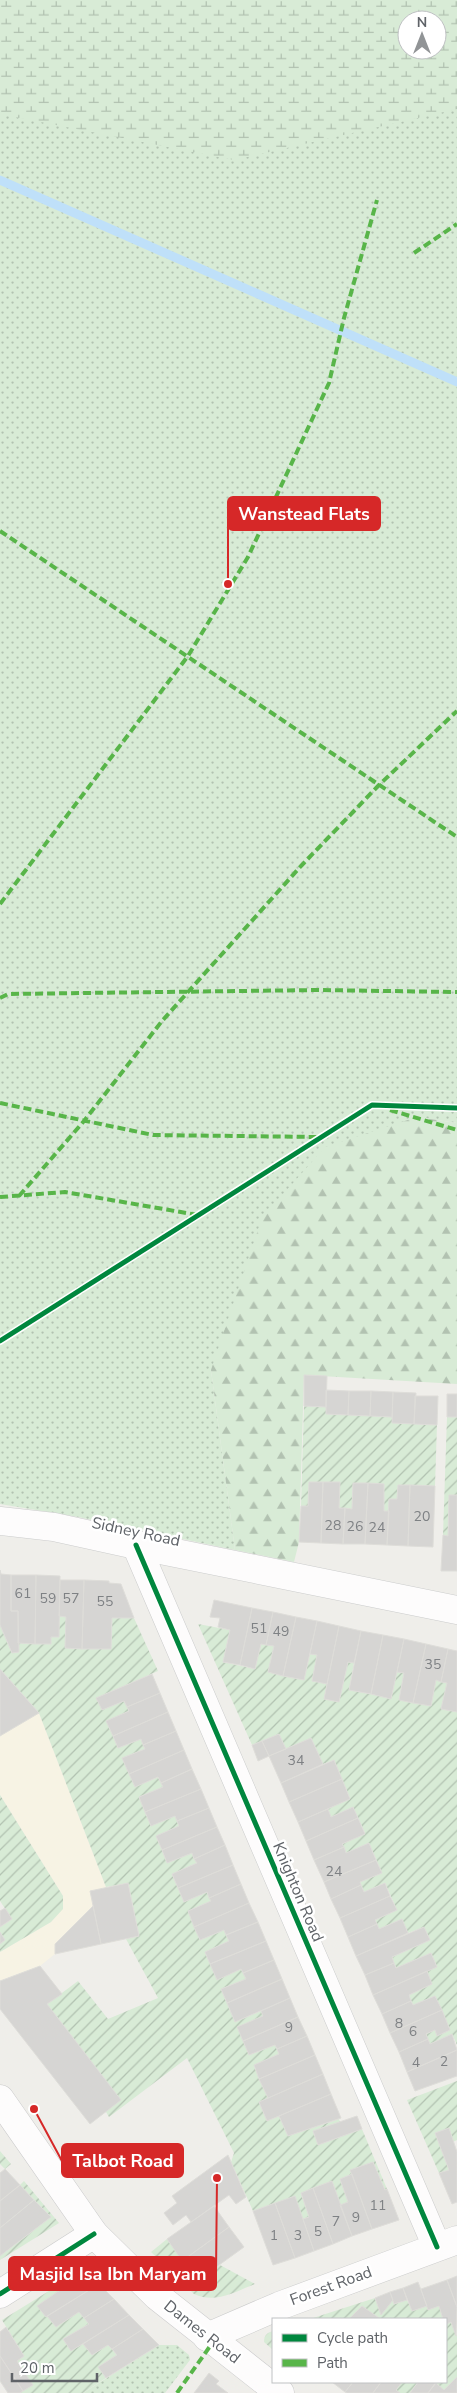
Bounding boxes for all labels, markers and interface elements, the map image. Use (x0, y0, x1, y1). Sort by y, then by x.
north arrow (397, 10, 447, 60)
text: N (417, 13, 427, 32)
callout: Wanstead Flats (228, 497, 380, 530)
text: Wanstead Flats (238, 502, 370, 526)
house number: 20 (414, 1507, 430, 1526)
street label: Sidney Road (90, 1512, 182, 1552)
house number: 28 (325, 1516, 341, 1535)
house number: 26 (347, 1517, 363, 1536)
house number: 24 (369, 1518, 385, 1537)
house number: 61 (15, 1584, 31, 1603)
house number: 59 (40, 1589, 56, 1608)
house number: 57 (63, 1589, 79, 1608)
house number: 55 (97, 1592, 113, 1611)
house number: 51 (251, 1619, 267, 1638)
house number: 49 (273, 1622, 289, 1641)
house number: 35 (425, 1655, 441, 1674)
house number: 34 (288, 1751, 304, 1770)
street label: Knighton Road (267, 1839, 329, 1945)
house number: 24 (326, 1862, 342, 1881)
house number: 8 (395, 2014, 403, 2033)
house number: 9 (285, 2018, 293, 2037)
house number: 6 (409, 2022, 417, 2041)
house number: 2 (440, 2052, 448, 2071)
house number: 4 (412, 2053, 420, 2072)
callout: Talbot Road (62, 2144, 183, 2177)
text: Talbot Road (72, 2149, 174, 2173)
house number: 11 (370, 2196, 386, 2215)
house number: 9 (352, 2208, 360, 2227)
house number: 7 (332, 2212, 340, 2231)
house number: 5 (314, 2222, 322, 2241)
house number: 1 (270, 2226, 278, 2245)
house number: 3 (294, 2226, 302, 2245)
callout: Masjid Isa Ibn Maryam (9, 2257, 216, 2290)
street label: Forest Road (287, 2261, 375, 2311)
text: Masjid Isa Ibn Maryam (20, 2262, 206, 2286)
street label: Dames Road (159, 2295, 245, 2369)
legend (272, 2318, 447, 2383)
text: Cycle path (317, 2328, 388, 2348)
scale bar (12, 2350, 98, 2382)
text: Path (317, 2353, 348, 2373)
text: 20 m (20, 2358, 55, 2378)

